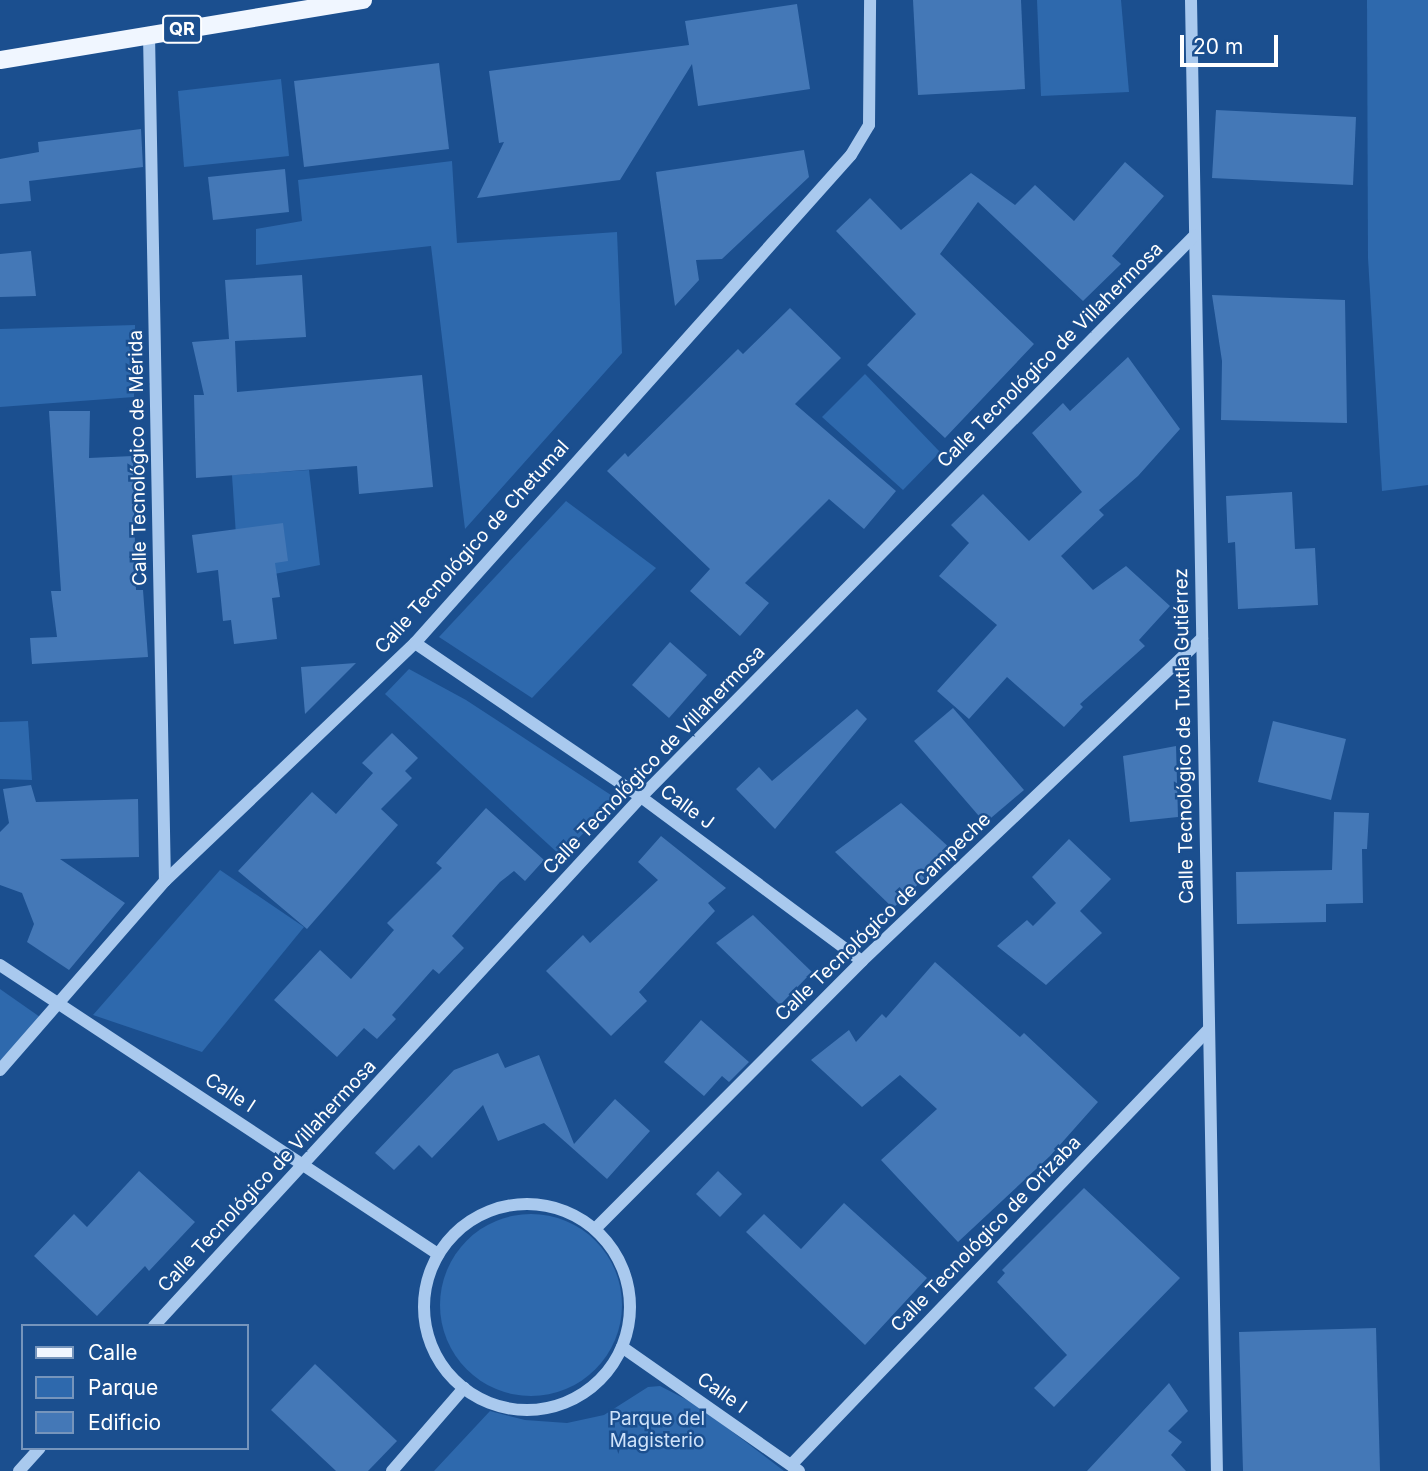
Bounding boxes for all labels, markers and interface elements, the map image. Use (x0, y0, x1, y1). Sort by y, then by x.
road number: QR (161, 15, 203, 44)
scale bar (1183, 21, 1281, 65)
text: 20 m (1193, 34, 1243, 59)
street label: Calle Tecnológico de Villahermosa (933, 238, 1167, 472)
street label: Calle Tecnológico de Mérida (124, 330, 152, 586)
street label: Calle Tecnológico de Chetumal (370, 436, 574, 658)
street label: Calle Tecnológico de Tuxtla Gutiérrez (1170, 568, 1198, 904)
street label: Calle Tecnológico de Villahermosa (538, 641, 770, 879)
street label: Calle J (656, 780, 718, 834)
street label: Calle Tecnológico de Campeche (771, 808, 995, 1026)
street label: Calle Tecnológico de Villahermosa (153, 1055, 381, 1297)
street label: Calle I (201, 1068, 259, 1118)
street label: Calle Tecnológico de Orizaba (886, 1131, 1086, 1337)
legend (21, 1324, 248, 1450)
text: Calle (88, 1340, 138, 1365)
street label: Calle I (693, 1368, 751, 1418)
text: Parque (88, 1375, 158, 1400)
park label: Parque del Magisterio (609, 1408, 705, 1452)
text: Edificio (88, 1410, 161, 1435)

